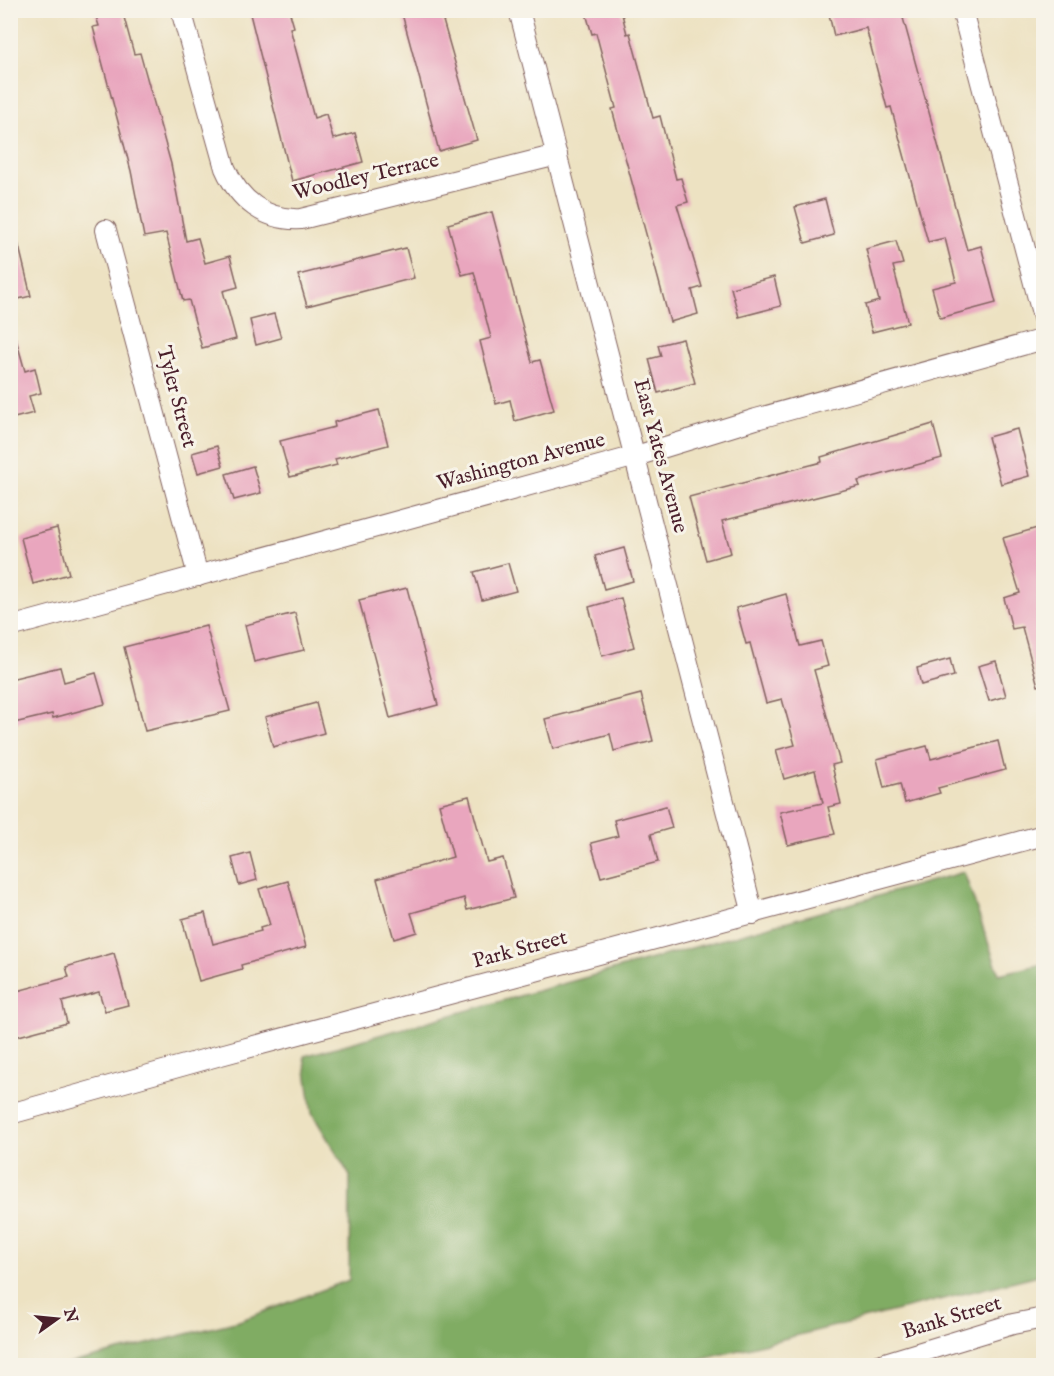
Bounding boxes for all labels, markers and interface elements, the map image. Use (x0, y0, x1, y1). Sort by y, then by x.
street label: Woodley Terrace (290, 147, 442, 207)
street label: Tyler Street (149, 343, 203, 451)
street label: East Yates Avenue (626, 376, 694, 536)
street label: Washington Avenue (434, 426, 608, 497)
street label: Park Street (470, 924, 570, 976)
north arrow (27, 1289, 87, 1349)
street label: Bank Street (899, 1290, 1005, 1346)
text: N (58, 1305, 81, 1325)

